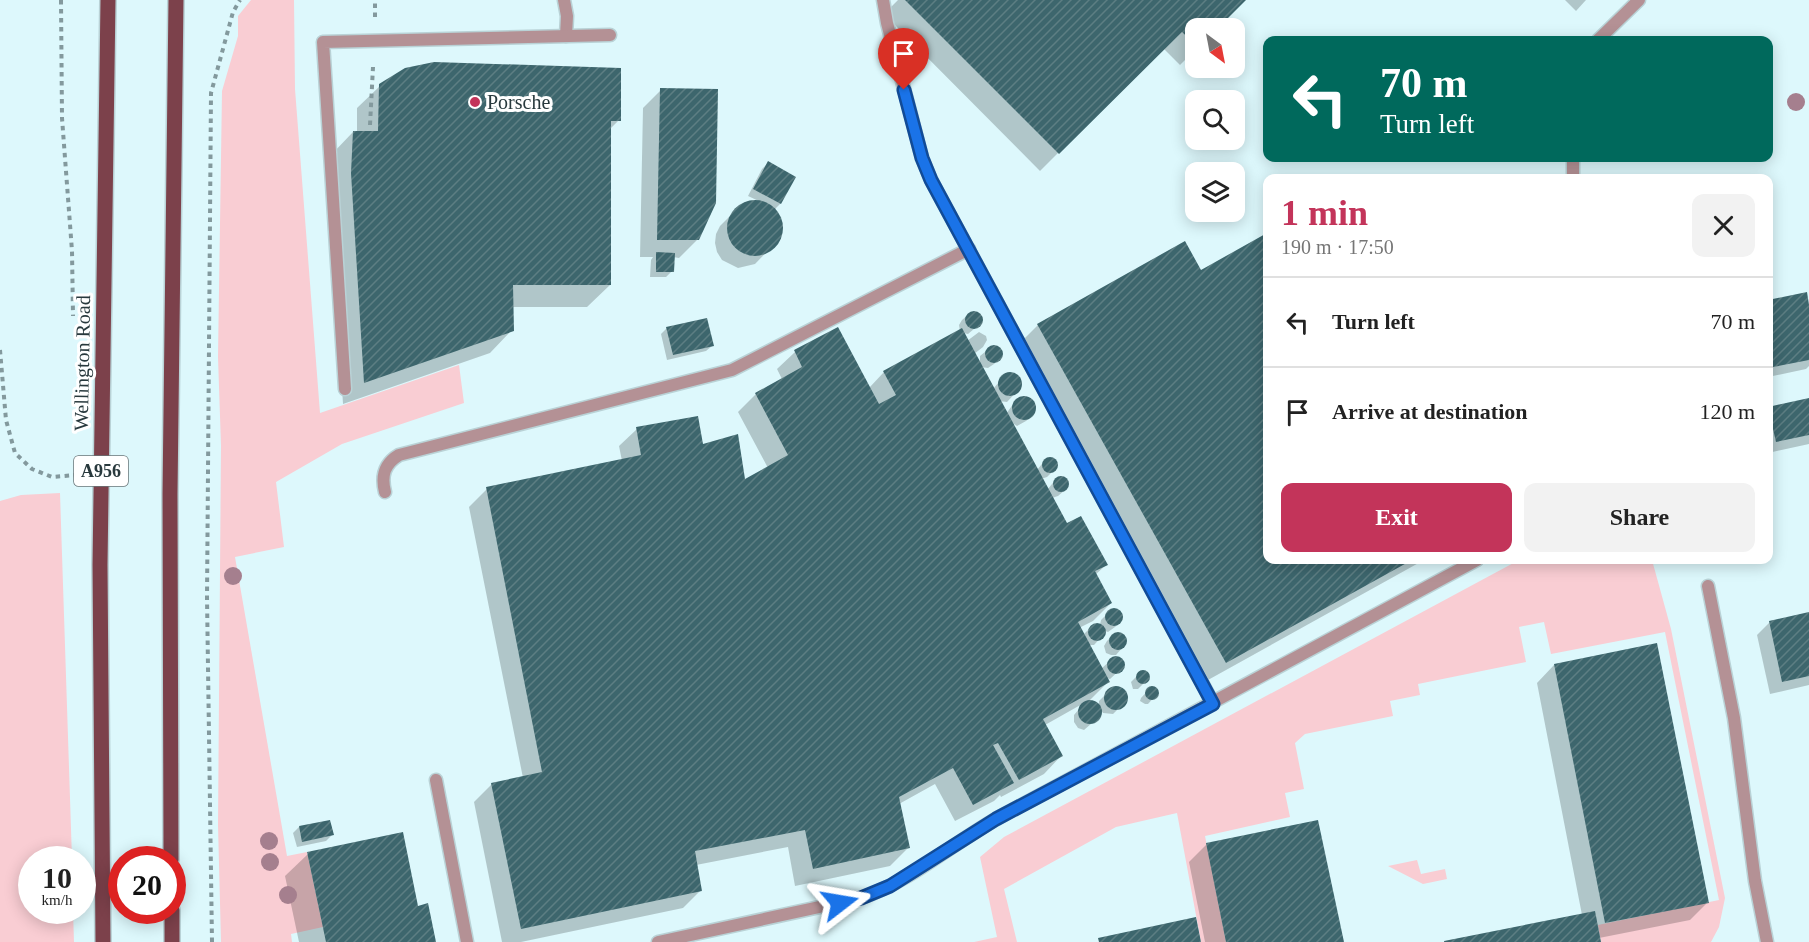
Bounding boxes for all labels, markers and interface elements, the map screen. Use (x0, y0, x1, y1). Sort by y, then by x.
north arrow (1185, 18, 1245, 78)
map controls (1185, 18, 1245, 222)
pin (878, 28, 929, 90)
icon: arrive (887, 37, 920, 70)
icon: left (1281, 60, 1359, 138)
text: 70 m (1380, 60, 1468, 106)
button: search (1185, 90, 1245, 150)
place label: Porsche (487, 91, 550, 113)
marker: Porsche (468, 95, 482, 109)
text: Turn left (1380, 109, 1474, 139)
button: layers (1185, 162, 1245, 222)
text: 1 min (1281, 193, 1368, 233)
button: close (1692, 194, 1755, 257)
text: 190 m · 17:50 (1281, 236, 1394, 258)
street label: Wellington Road (70, 295, 95, 431)
icon: left (1281, 306, 1314, 339)
text: Turn left (1332, 309, 1415, 334)
text: 70 m (1710, 309, 1755, 334)
icon: arrive (1281, 396, 1314, 429)
text: Arrive at destination (1332, 399, 1528, 424)
text: 120 m (1699, 399, 1755, 424)
road number: A956 (74, 456, 128, 486)
button: Exit (1281, 483, 1512, 552)
button: Share (1524, 483, 1755, 552)
speed limit sign: 20 (108, 846, 186, 924)
text: 10 (42, 861, 72, 894)
position arrow (808, 871, 872, 935)
text: km/h (42, 892, 72, 908)

